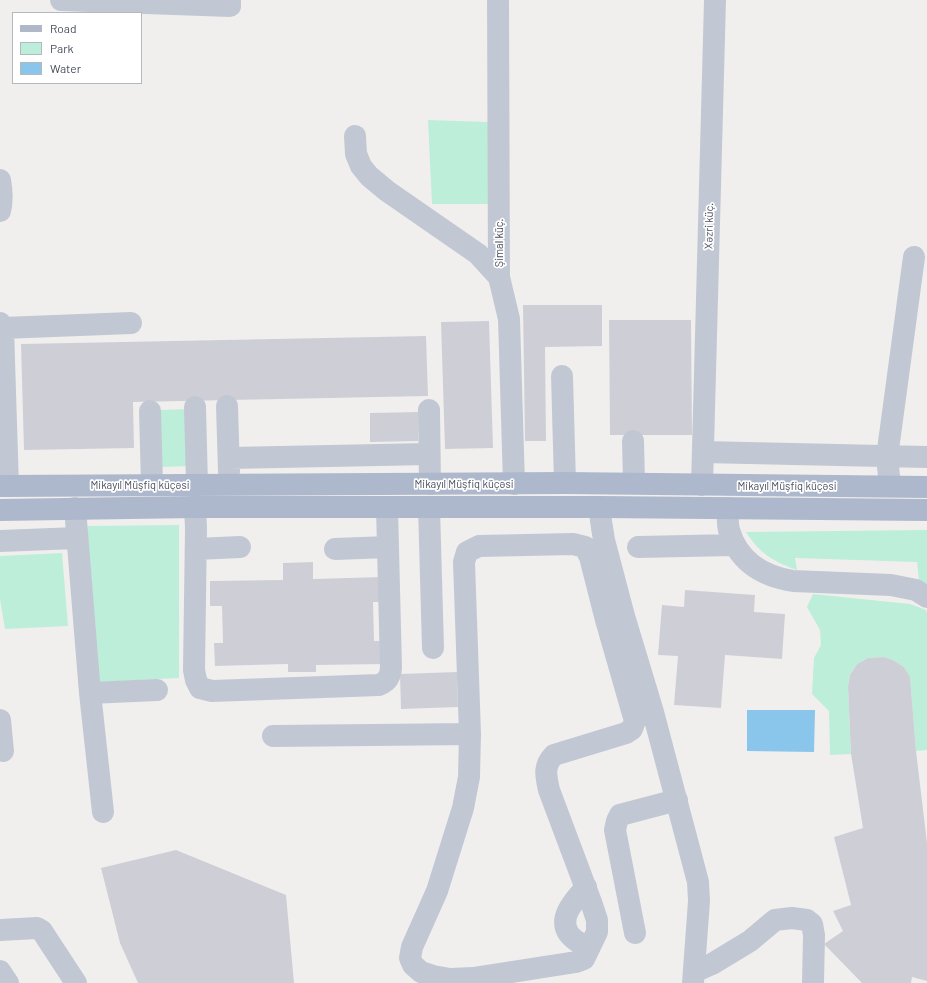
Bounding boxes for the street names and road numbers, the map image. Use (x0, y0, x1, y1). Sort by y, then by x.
street label: Xəzri küç. (702, 203, 716, 249)
street label: Şimal küç. (492, 219, 506, 267)
street label: Mikayıl Müşfiq küçəsi (414, 477, 514, 491)
street label: Mikayıl Müşfiq küçəsi (90, 478, 190, 492)
street label: Mikayıl Müşfiq küçəsi (737, 479, 837, 493)

